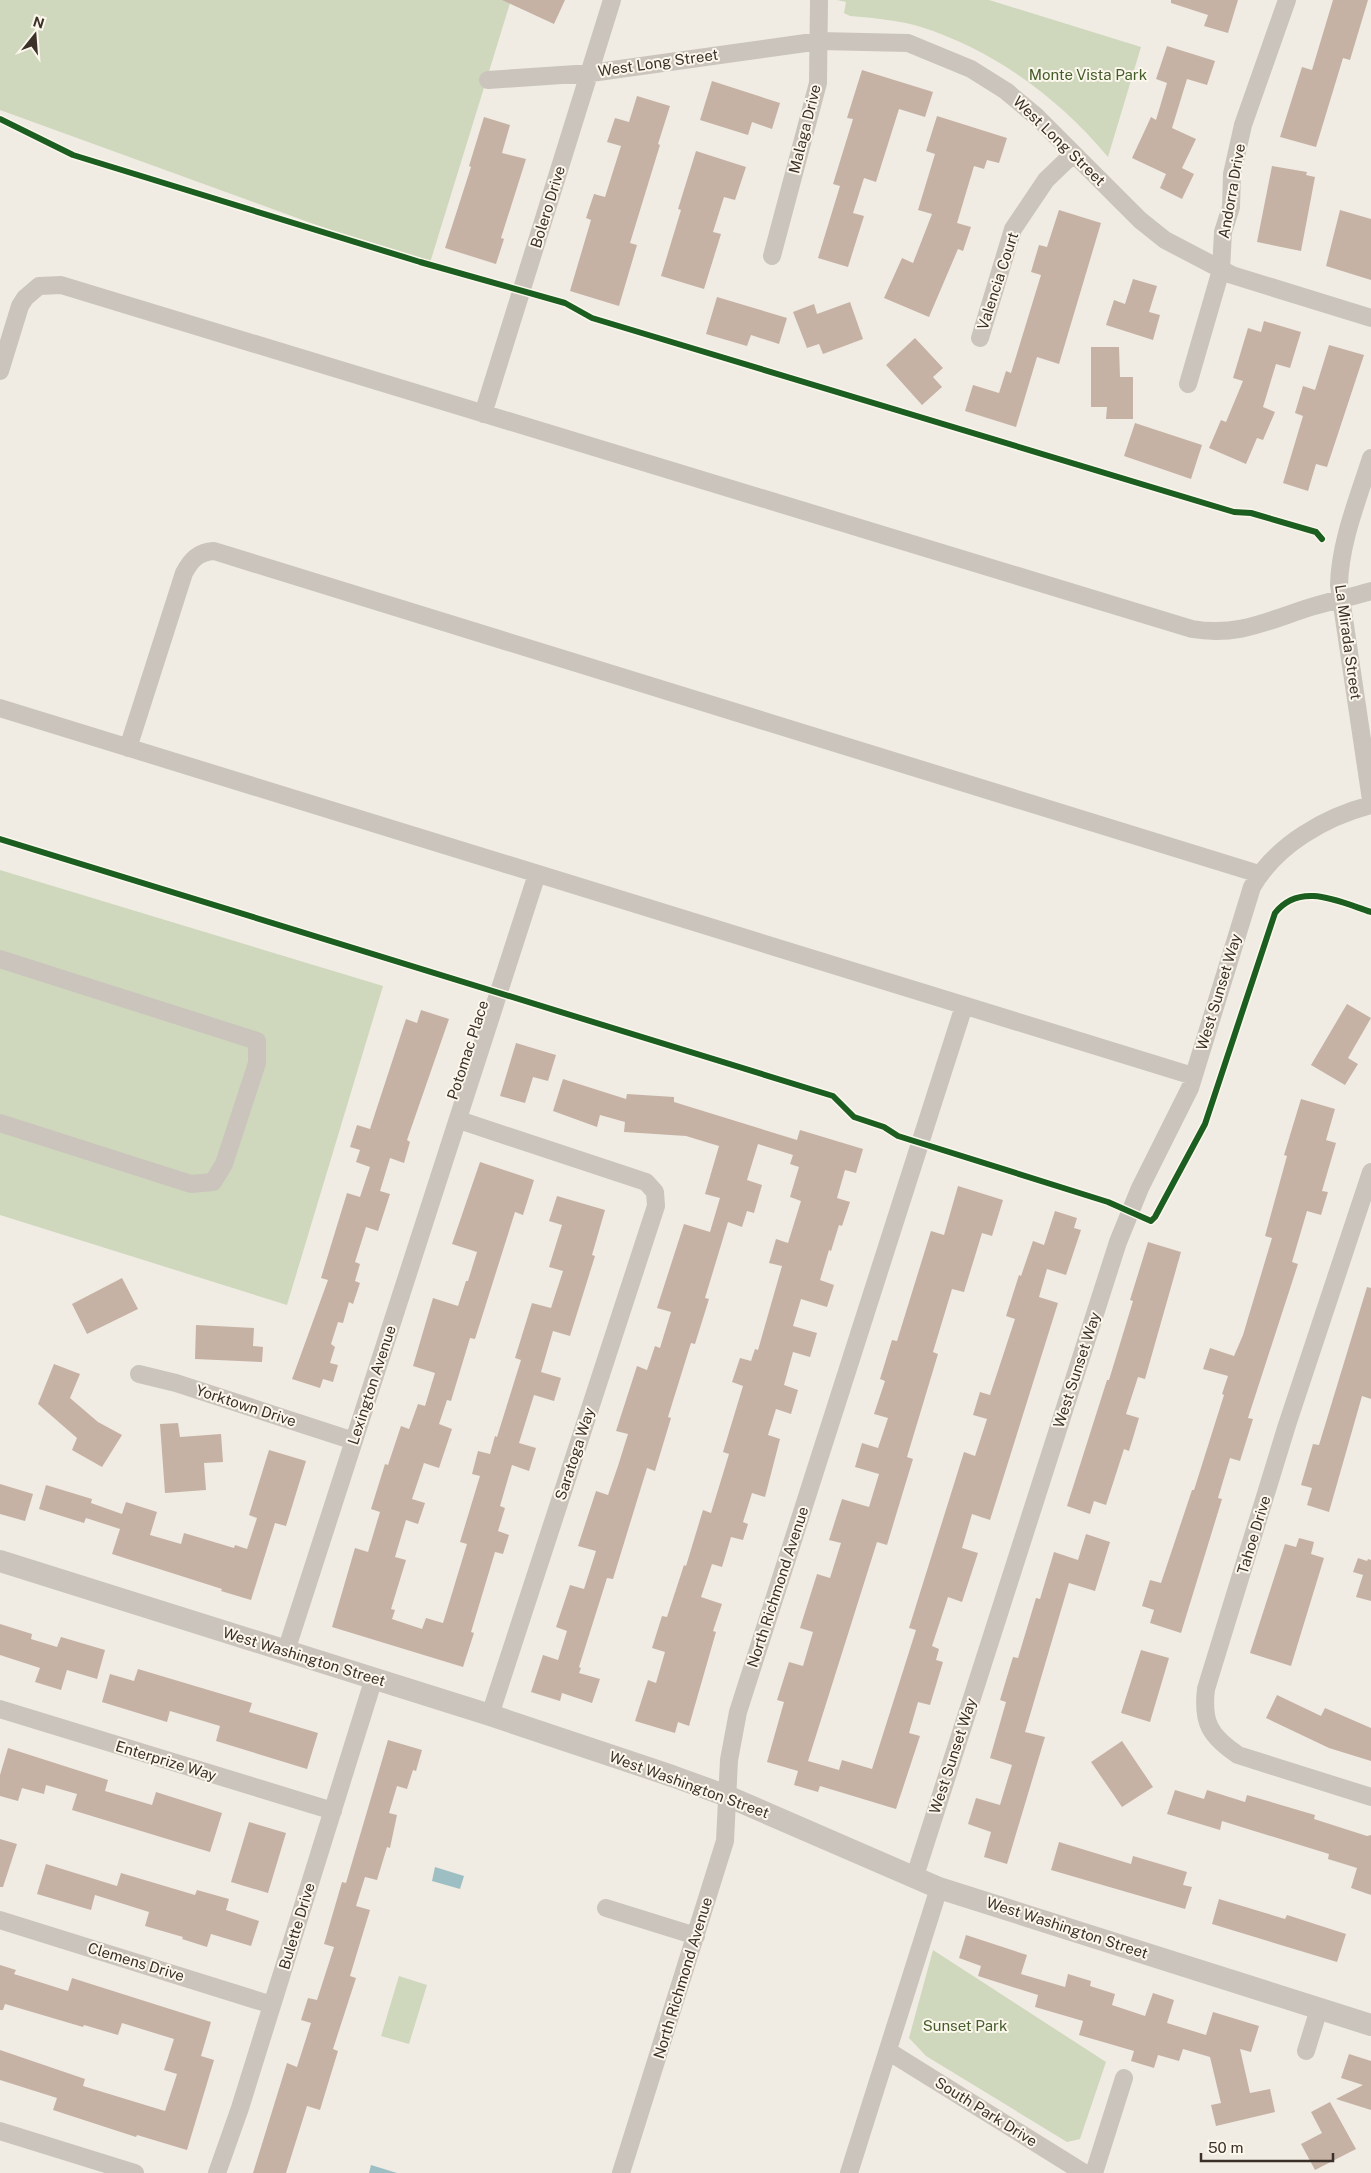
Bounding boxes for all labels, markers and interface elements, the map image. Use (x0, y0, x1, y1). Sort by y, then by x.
north arrow (10, 10, 60, 60)
text: N (31, 13, 46, 32)
street label: West Long Street (597, 46, 719, 79)
park label: Monte Vista Park (1029, 66, 1147, 83)
street label: Malaga Drive (785, 83, 824, 175)
street label: West Long Street (1010, 92, 1109, 189)
street label: Andorra Drive (1215, 142, 1248, 240)
street label: Bolero Drive (527, 164, 568, 250)
street label: Valencia Court (974, 230, 1021, 332)
street label: La Mirada Street (1332, 583, 1365, 701)
street label: West Sunset Way (1193, 932, 1244, 1052)
street label: Potomac Place (443, 998, 492, 1102)
street label: West Sunset Way (1050, 1310, 1103, 1430)
street label: Lexington Avenue (344, 1323, 399, 1447)
street label: Yorktown Drive (194, 1381, 299, 1430)
street label: Saratoga Way (552, 1405, 597, 1502)
street label: Tahoe Drive (1233, 1493, 1274, 1576)
street label: North Richmond Avenue (743, 1504, 812, 1669)
street label: West Washington Street (221, 1624, 388, 1689)
street label: West Sunset Way (926, 1696, 979, 1816)
street label: Enterprize Way (114, 1737, 219, 1784)
street label: West Washington Street (607, 1748, 772, 1821)
street label: Bulette Drive (275, 1880, 318, 1971)
street label: West Washington Street (984, 1893, 1150, 1962)
street label: North Richmond Avenue (650, 1895, 715, 2061)
street label: Clemens Drive (86, 1939, 187, 1984)
park label: Sunset Park (923, 2017, 1007, 2034)
street label: South Park Drive (932, 2073, 1040, 2150)
scale bar (1201, 2130, 1334, 2162)
text: 50 m (1208, 2139, 1243, 2156)

